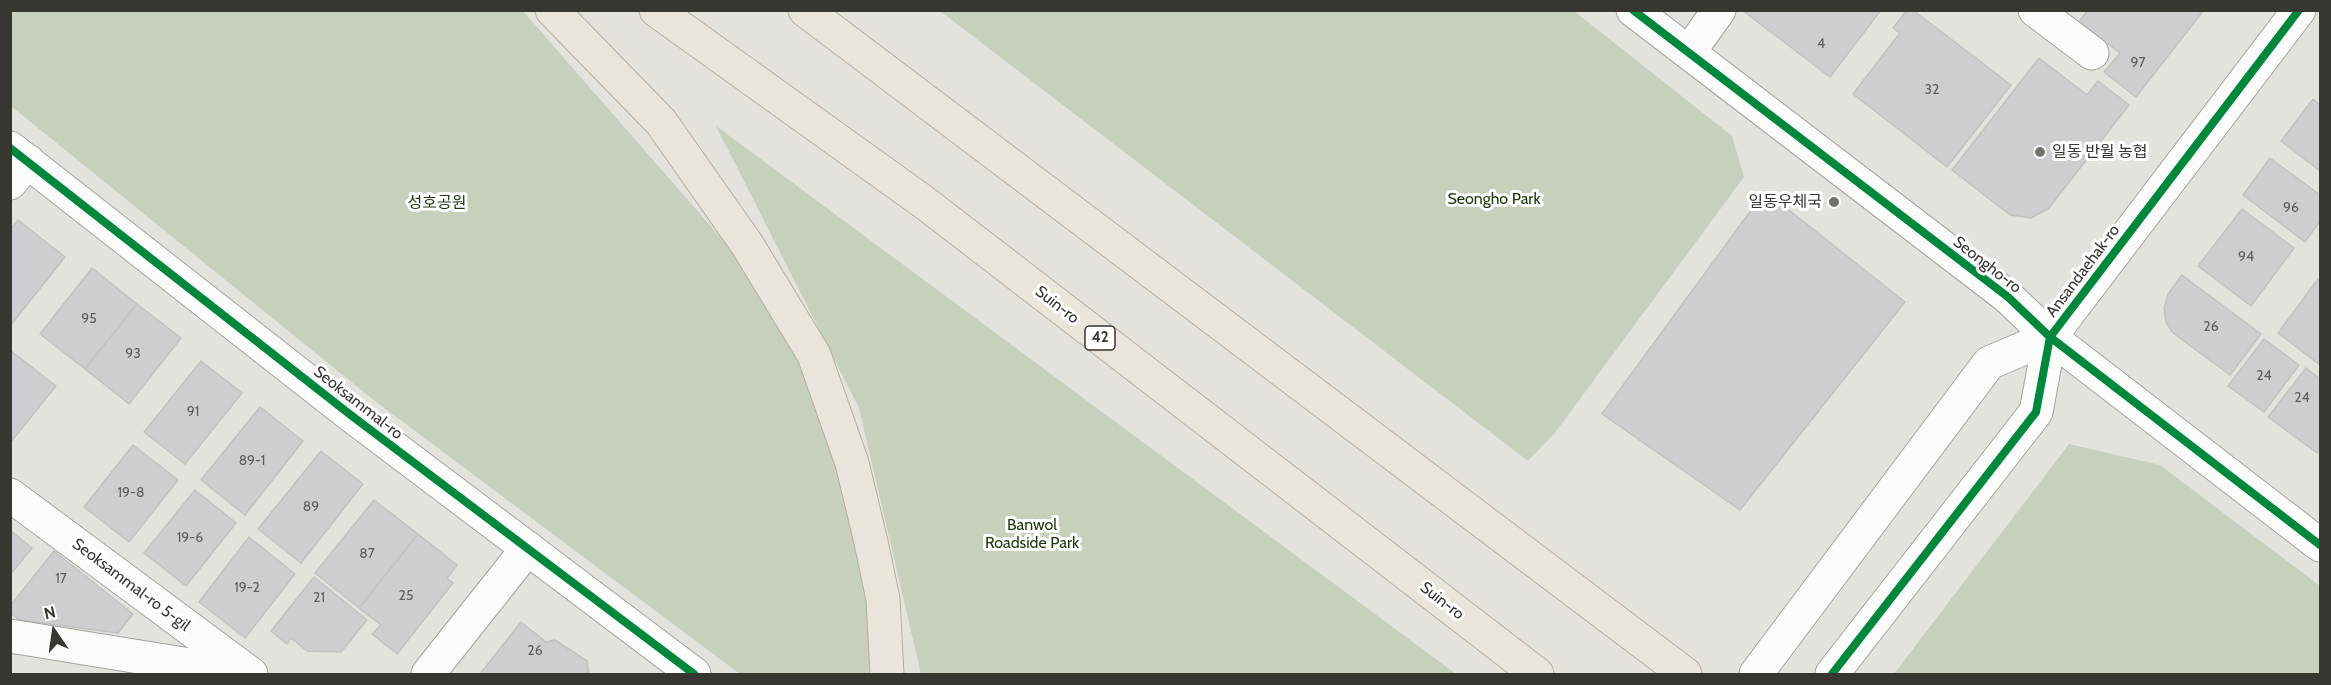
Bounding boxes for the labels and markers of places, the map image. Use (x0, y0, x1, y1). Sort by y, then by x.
place label: 일동 반월 농협 (2052, 142, 2148, 162)
marker: 일동 반월 농협 (2033, 145, 2047, 159)
place label: 일동우체국 (1748, 192, 1822, 212)
marker: 일동우체국 (1827, 195, 1841, 209)

